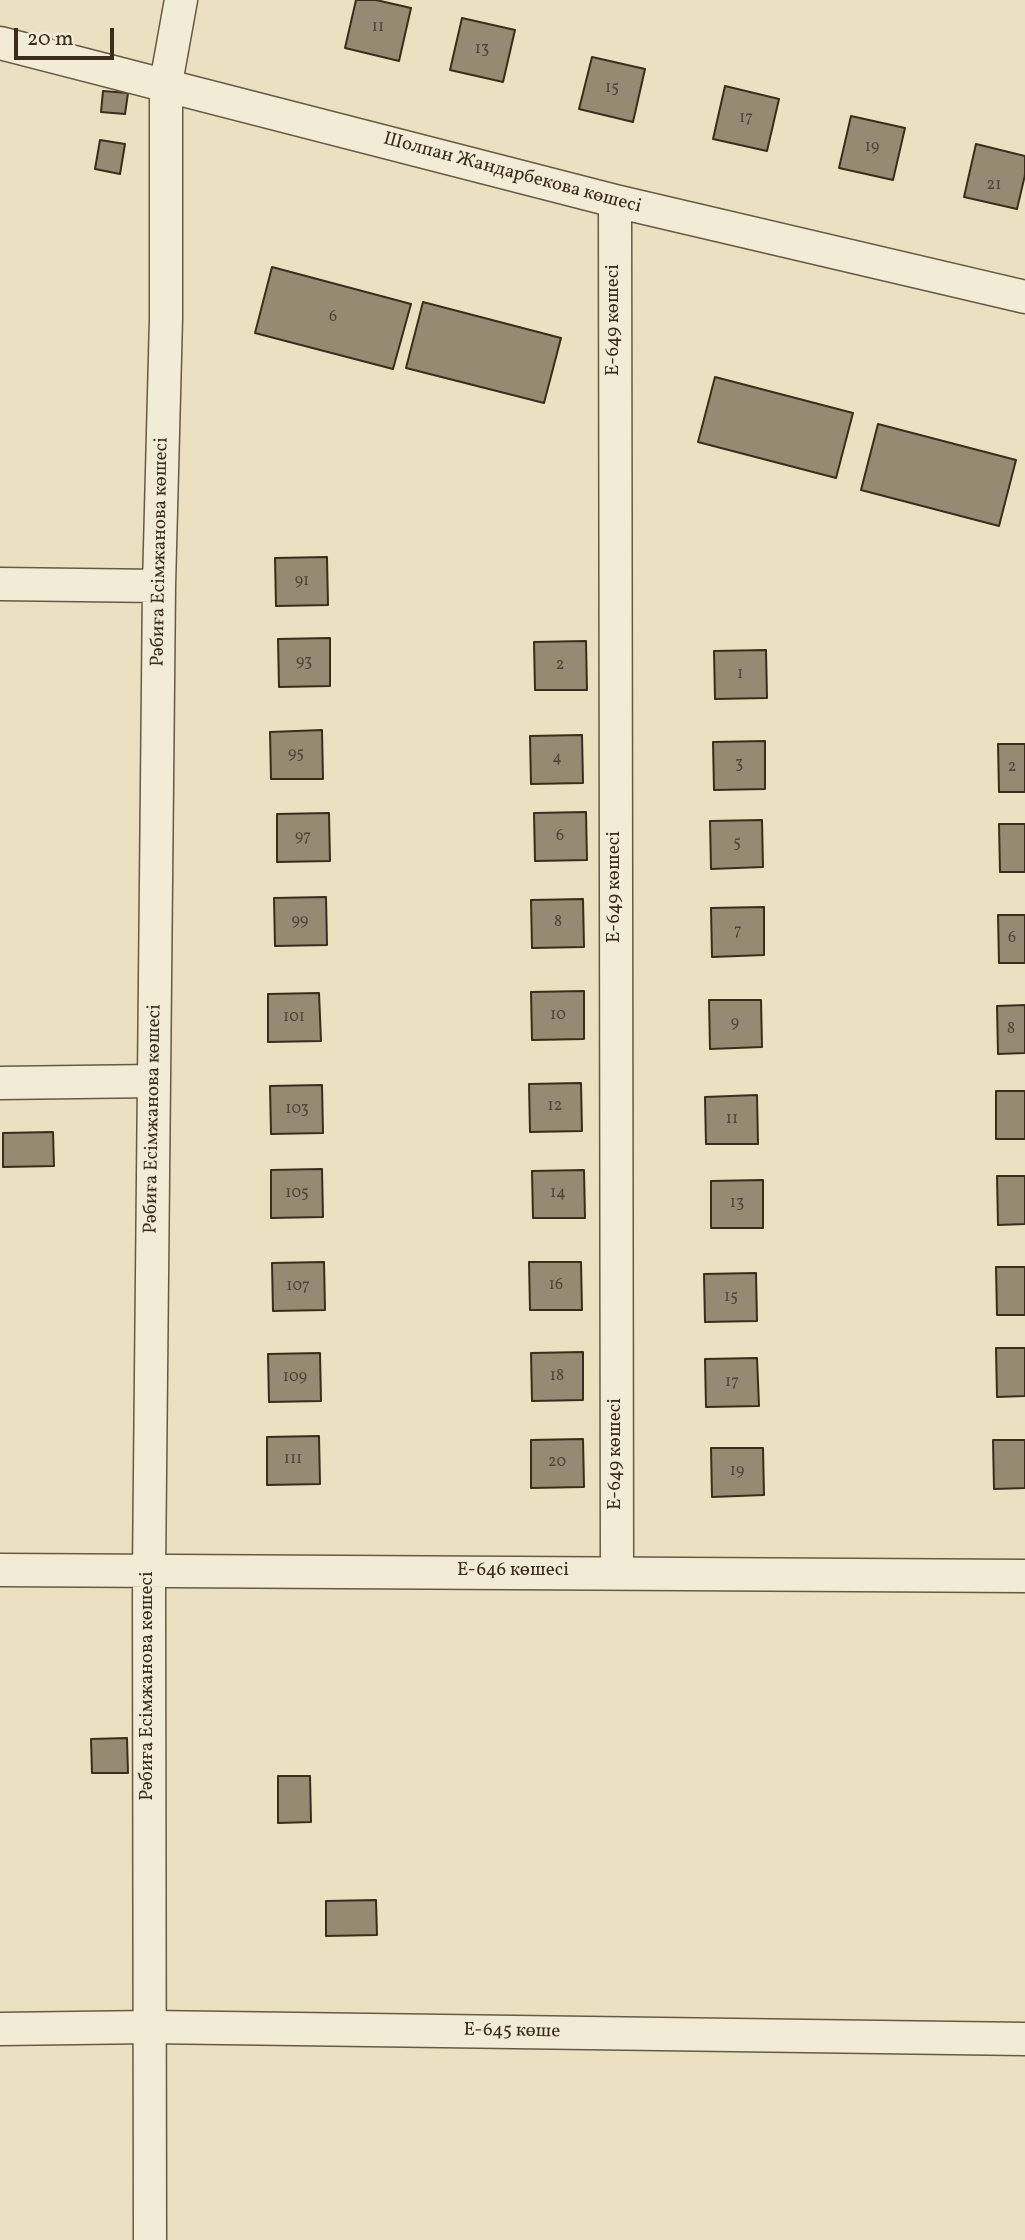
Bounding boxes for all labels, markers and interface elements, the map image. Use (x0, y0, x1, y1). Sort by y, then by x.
scale bar (18, 14, 117, 58)
house number: 11 (372, 18, 384, 38)
text: 20 m (27, 25, 73, 54)
house number: 13 (475, 40, 489, 60)
house number: 15 (605, 79, 619, 99)
house number: 17 (739, 109, 753, 129)
street label: Шолпан Жандарбекова көшесі (380, 129, 644, 219)
house number: 19 (865, 138, 879, 158)
house number: 21 (987, 176, 1001, 196)
street label: Е-649 көшесі (604, 264, 626, 376)
house number: 6 (329, 308, 337, 328)
street label: Рәбиға Есімжанова көшесі (148, 437, 174, 667)
house number: 91 (295, 572, 309, 592)
house number: 93 (296, 653, 312, 673)
house number: 2 (556, 656, 564, 676)
house number: 1 (737, 665, 743, 685)
house number: 95 (288, 745, 304, 765)
house number: 4 (552, 749, 562, 769)
house number: 3 (735, 755, 743, 775)
house number: 2 (1008, 758, 1016, 778)
house number: 6 (556, 827, 564, 847)
house number: 97 (295, 828, 311, 848)
street label: Е-649 көшесі (605, 831, 627, 943)
house number: 5 (733, 834, 741, 854)
house number: 99 (292, 912, 308, 932)
house number: 8 (554, 913, 562, 933)
house number: 7 (734, 922, 742, 942)
house number: 6 (1008, 929, 1016, 949)
street label: Рәбиға Есімжанова көшесі (141, 1004, 167, 1234)
house number: 10 (550, 1006, 566, 1026)
house number: 101 (283, 1008, 305, 1028)
house number: 9 (731, 1014, 739, 1034)
house number: 8 (1007, 1020, 1015, 1040)
house number: 12 (548, 1097, 562, 1117)
house number: 103 (285, 1100, 309, 1120)
house number: 11 (726, 1110, 738, 1130)
house number: 105 (285, 1184, 309, 1204)
house number: 14 (550, 1184, 566, 1204)
house number: 13 (730, 1194, 744, 1214)
house number: 16 (549, 1276, 563, 1296)
house number: 107 (286, 1277, 310, 1297)
house number: 15 (724, 1288, 738, 1308)
house number: 18 (550, 1367, 564, 1387)
house number: 109 (283, 1368, 307, 1388)
house number: 17 (725, 1373, 739, 1393)
street label: Е-649 көшесі (606, 1398, 628, 1510)
house number: 111 (284, 1450, 302, 1470)
house number: 20 (548, 1453, 566, 1473)
house number: 19 (730, 1462, 744, 1482)
street label: Е-646 көшесі (457, 1561, 569, 1583)
street label: Рәбиға Есімжанова көшесі (138, 1571, 160, 1801)
street label: Е-645 көше (463, 2020, 561, 2044)

